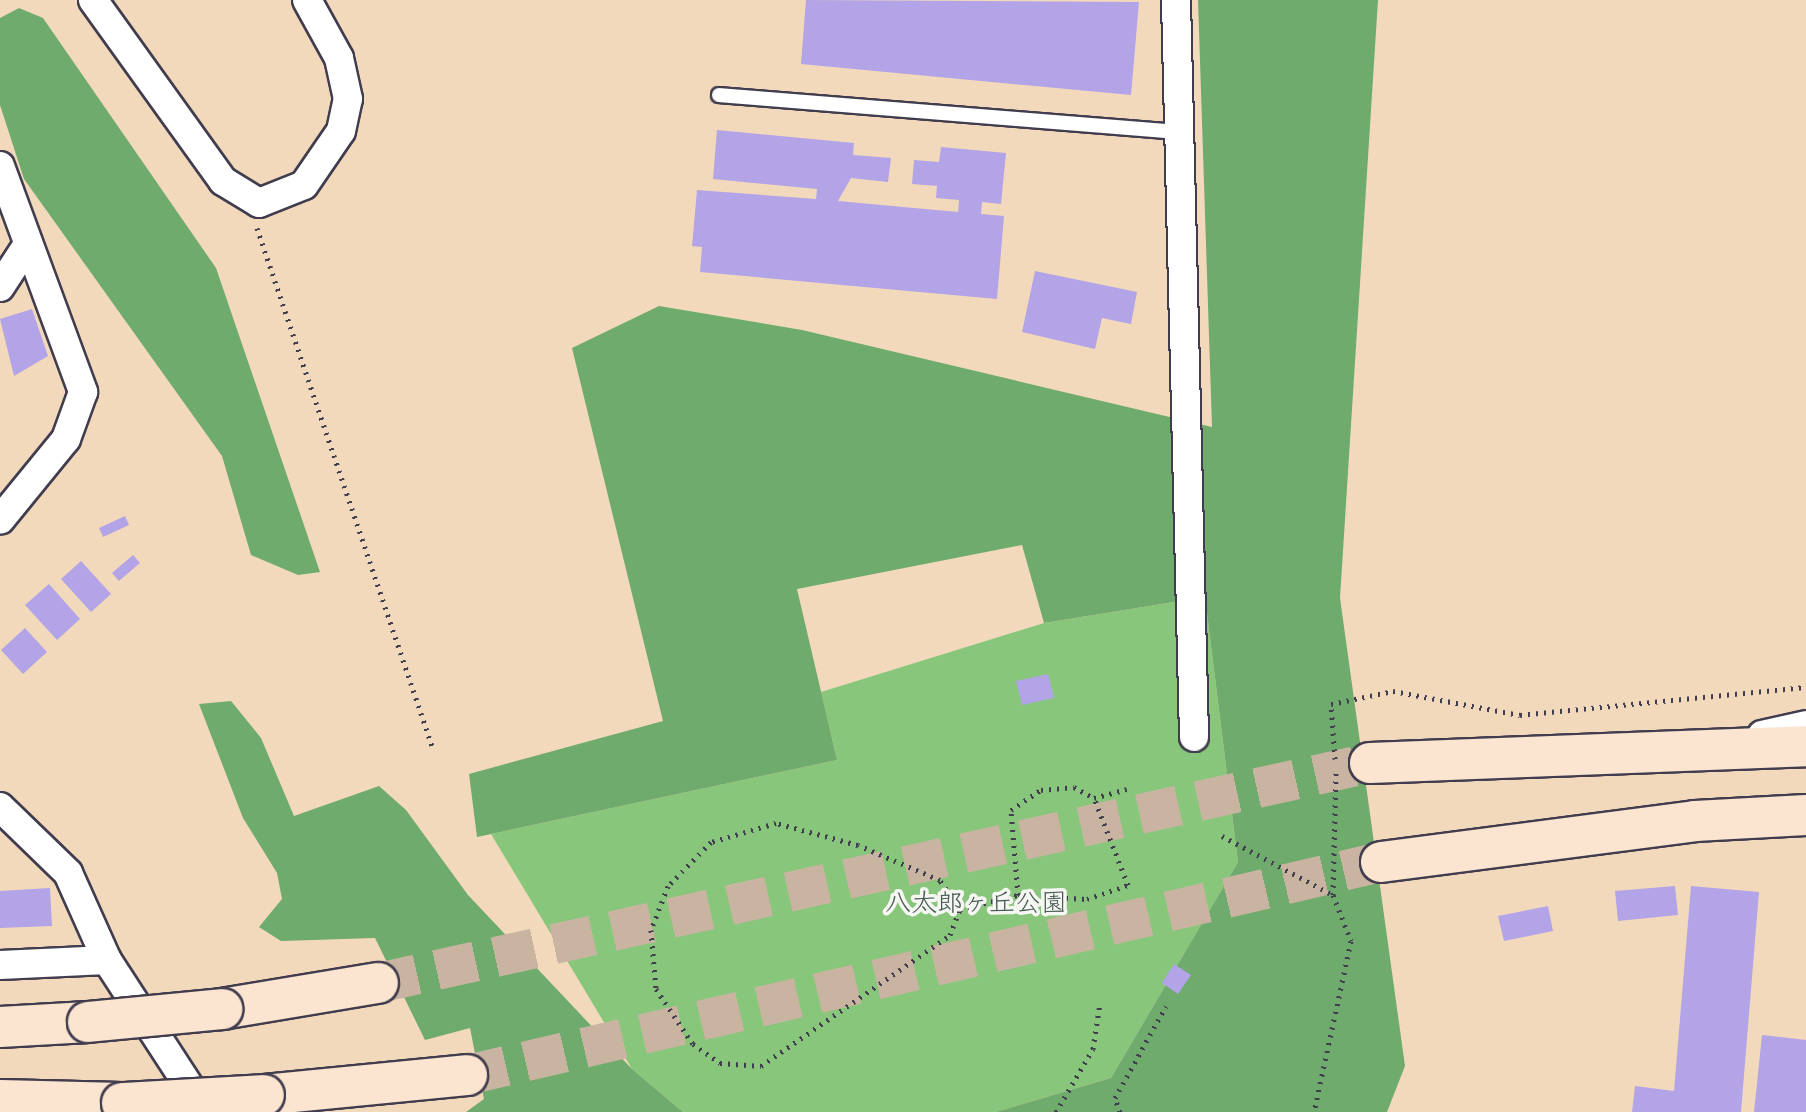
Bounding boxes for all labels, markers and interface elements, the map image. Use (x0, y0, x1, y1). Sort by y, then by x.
park label: 八太郎ヶ丘公園 (885, 891, 1067, 923)

